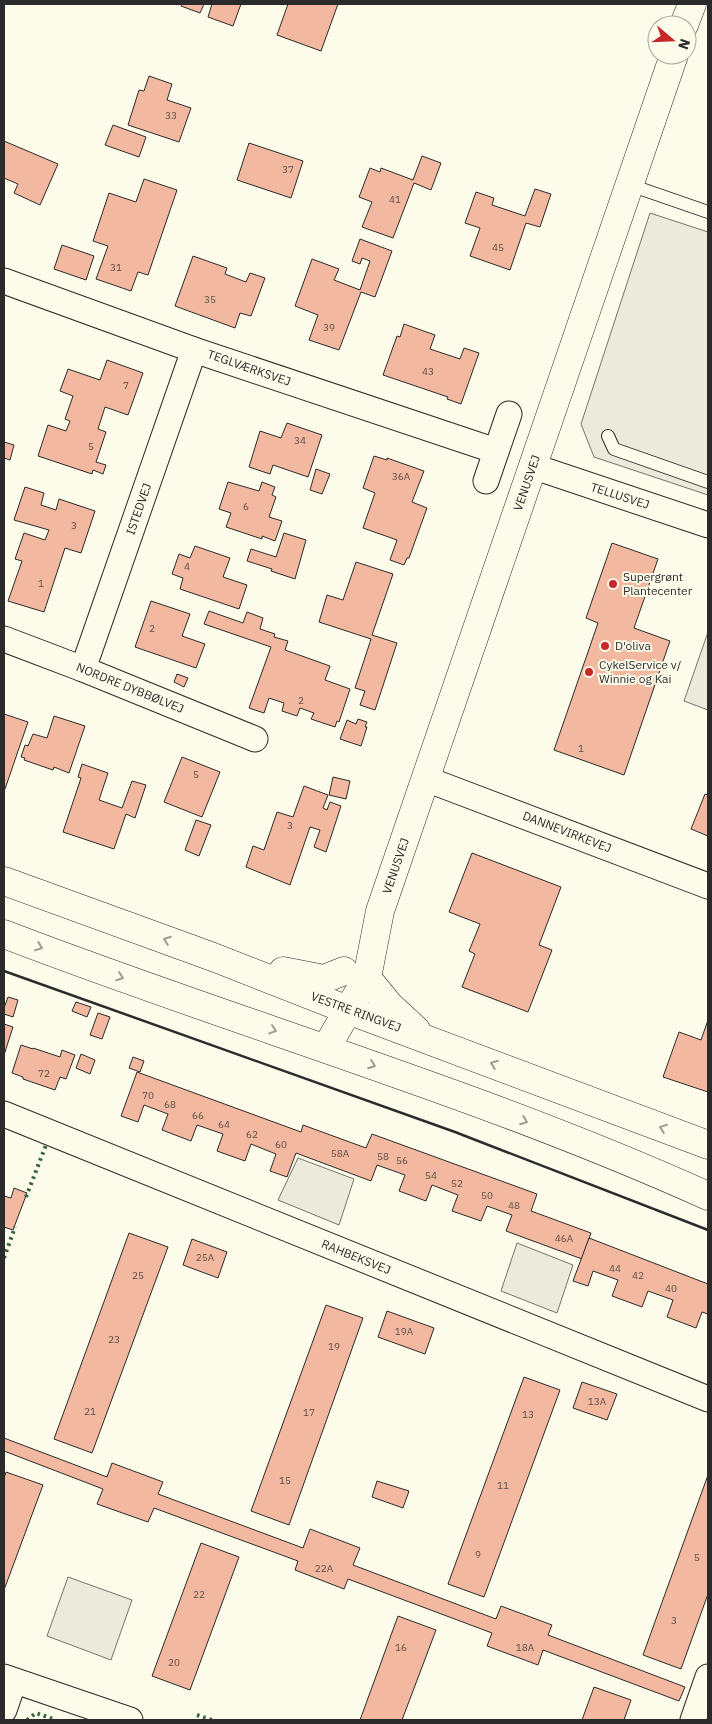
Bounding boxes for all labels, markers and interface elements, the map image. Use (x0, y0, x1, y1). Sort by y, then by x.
north arrow (647, 15, 697, 65)
text: N (674, 37, 694, 52)
house number: 33 (165, 109, 177, 122)
house number: 37 (282, 163, 294, 176)
house number: 41 (389, 193, 401, 206)
house number: 45 (492, 241, 504, 254)
house number: 31 (110, 261, 122, 274)
house number: 35 (204, 293, 216, 306)
house number: 39 (323, 321, 335, 334)
street label: TEGLVÆRKSVEJ (205, 346, 293, 389)
house number: 43 (422, 365, 434, 378)
house number: 7 (123, 379, 129, 392)
house number: 34 (294, 434, 306, 447)
house number: 5 (88, 440, 94, 453)
street label: VENUSVEJ (510, 453, 543, 513)
house number: 36A (392, 470, 411, 483)
street label: TELLUSVEJ (589, 479, 651, 512)
street label: ISTEDVEJ (123, 481, 154, 537)
house number: 6 (243, 500, 249, 513)
house number: 3 (71, 519, 77, 532)
house number: 4 (184, 560, 190, 573)
place label: Supergrønt Plantecenter (623, 569, 693, 598)
house number: 1 (38, 577, 44, 590)
marker: Supergrønt Plantecenter (607, 578, 619, 590)
house number: 2 (149, 622, 155, 635)
place label: D'oliva (615, 638, 651, 653)
marker: D'oliva (599, 640, 611, 652)
place label: CykelService v/ Winnie og Kai (599, 657, 682, 686)
street label: NORDRE DYBBØLVEJ (74, 659, 186, 716)
marker: CykelService v/ Winnie og Kai (583, 666, 595, 678)
house number: 2 (298, 694, 304, 707)
house number: 1 (578, 742, 584, 755)
house number: 5 (193, 768, 199, 781)
street label: DANNEVIRKEVEJ (521, 808, 614, 855)
house number: 3 (287, 819, 293, 832)
street label: VENUSVEJ (379, 836, 412, 896)
one-way arrow (163, 936, 172, 946)
one-way arrow (34, 941, 43, 951)
one-way arrow (115, 971, 123, 981)
street label: VESTRE RINGVEJ (309, 988, 403, 1035)
one-way arrow (269, 1024, 277, 1034)
one-way arrow (367, 1059, 375, 1069)
one-way arrow (490, 1060, 499, 1070)
house number: 72 (38, 1067, 50, 1080)
house number: 70 (142, 1089, 154, 1102)
house number: 68 (164, 1098, 176, 1111)
house number: 66 (192, 1109, 204, 1122)
one-way arrow (519, 1114, 528, 1125)
house number: 64 (218, 1118, 230, 1131)
one-way arrow (659, 1124, 667, 1134)
house number: 62 (246, 1128, 258, 1141)
house number: 60 (275, 1138, 287, 1151)
house number: 58A (331, 1147, 350, 1160)
house number: 58 (377, 1150, 389, 1163)
house number: 56 (396, 1154, 408, 1167)
house number: 54 (425, 1169, 437, 1182)
house number: 52 (451, 1177, 463, 1190)
house number: 50 (481, 1189, 493, 1202)
house number: 48 (508, 1199, 520, 1212)
house number: 46A (555, 1232, 574, 1245)
street label: RAHBEKSVEJ (319, 1236, 393, 1277)
house number: 25A (196, 1251, 215, 1264)
house number: 44 (609, 1262, 621, 1275)
house number: 25 (132, 1269, 144, 1282)
house number: 42 (632, 1269, 644, 1282)
house number: 40 (665, 1282, 677, 1295)
house number: 19A (395, 1325, 414, 1338)
house number: 23 (108, 1333, 120, 1346)
house number: 19 (328, 1340, 340, 1353)
house number: 13A (588, 1395, 607, 1408)
house number: 21 (84, 1405, 96, 1418)
house number: 17 (303, 1406, 315, 1419)
house number: 13 (522, 1408, 534, 1421)
house number: 15 (279, 1474, 291, 1487)
house number: 11 (497, 1479, 509, 1492)
house number: 9 (475, 1548, 481, 1561)
house number: 5 (694, 1551, 700, 1564)
house number: 22A (315, 1562, 334, 1575)
house number: 22 (193, 1588, 205, 1601)
house number: 3 (671, 1614, 677, 1627)
house number: 16 (395, 1641, 407, 1654)
house number: 18A (516, 1641, 535, 1654)
house number: 20 (168, 1656, 180, 1669)

